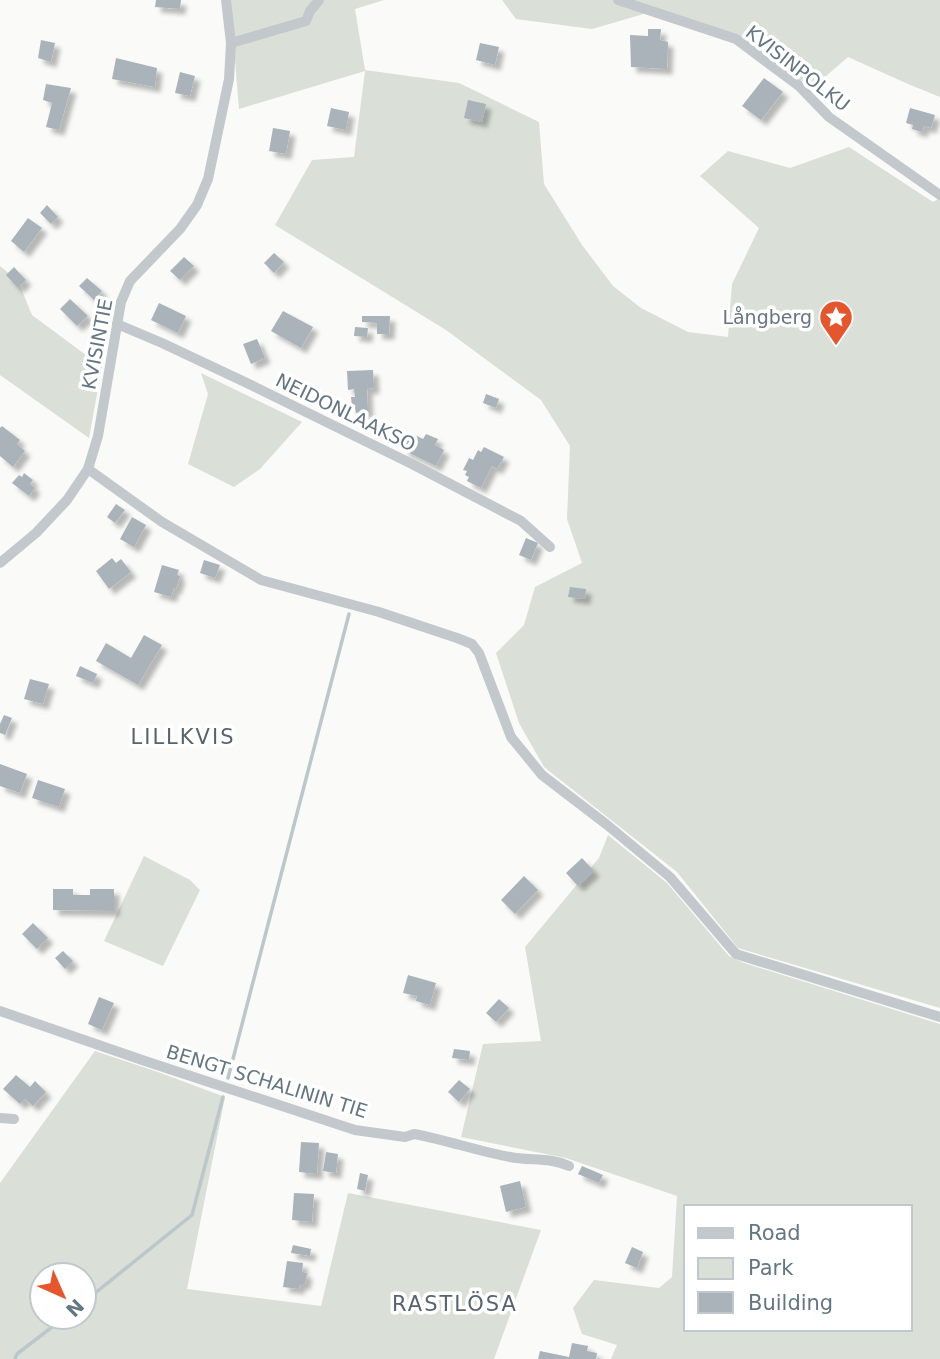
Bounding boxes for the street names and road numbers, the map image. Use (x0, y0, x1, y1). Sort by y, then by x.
street label: KVISINPOLKU (742, 21, 854, 115)
street label: KVISINTIE (77, 297, 117, 391)
street label: NEIDONLAAKSO (273, 369, 419, 455)
street label: BENGT SCHALININ TIE (164, 1040, 370, 1122)

